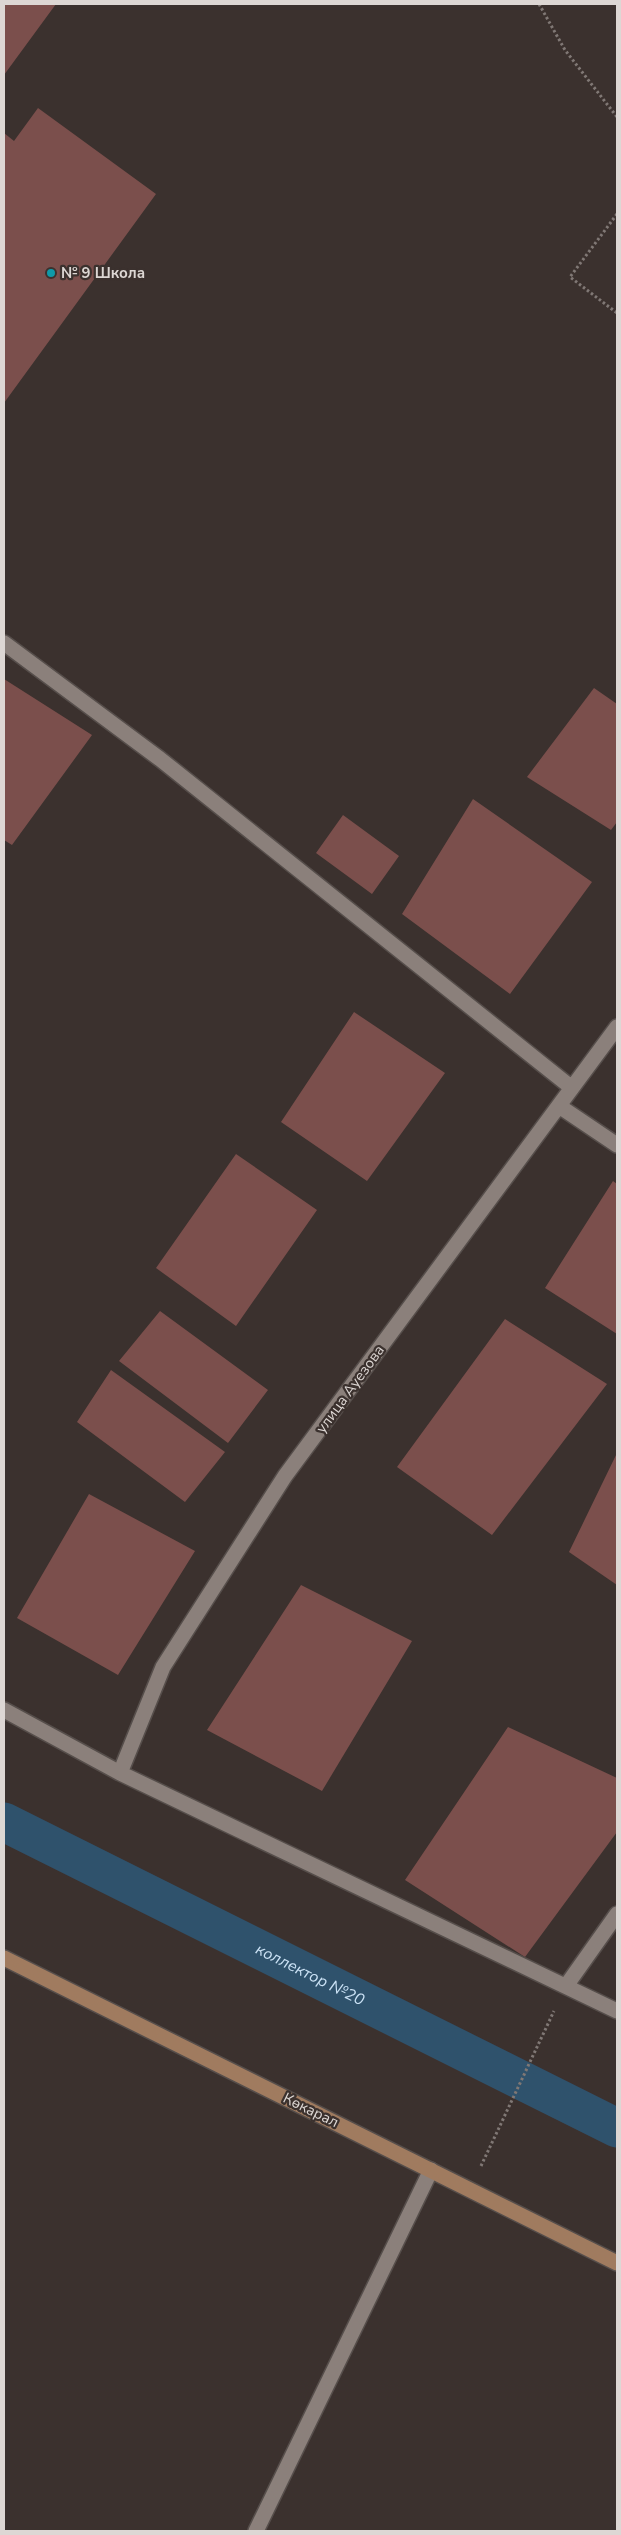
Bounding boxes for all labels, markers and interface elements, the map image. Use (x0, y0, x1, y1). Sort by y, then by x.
place label: № 9 Школа (61, 263, 145, 283)
marker: № 9 Школа (45, 267, 57, 279)
street label: улица Ауезова (311, 1341, 389, 1437)
water label: коллектор №20 (252, 1938, 369, 2011)
street label: Көкарал (280, 2088, 342, 2132)

